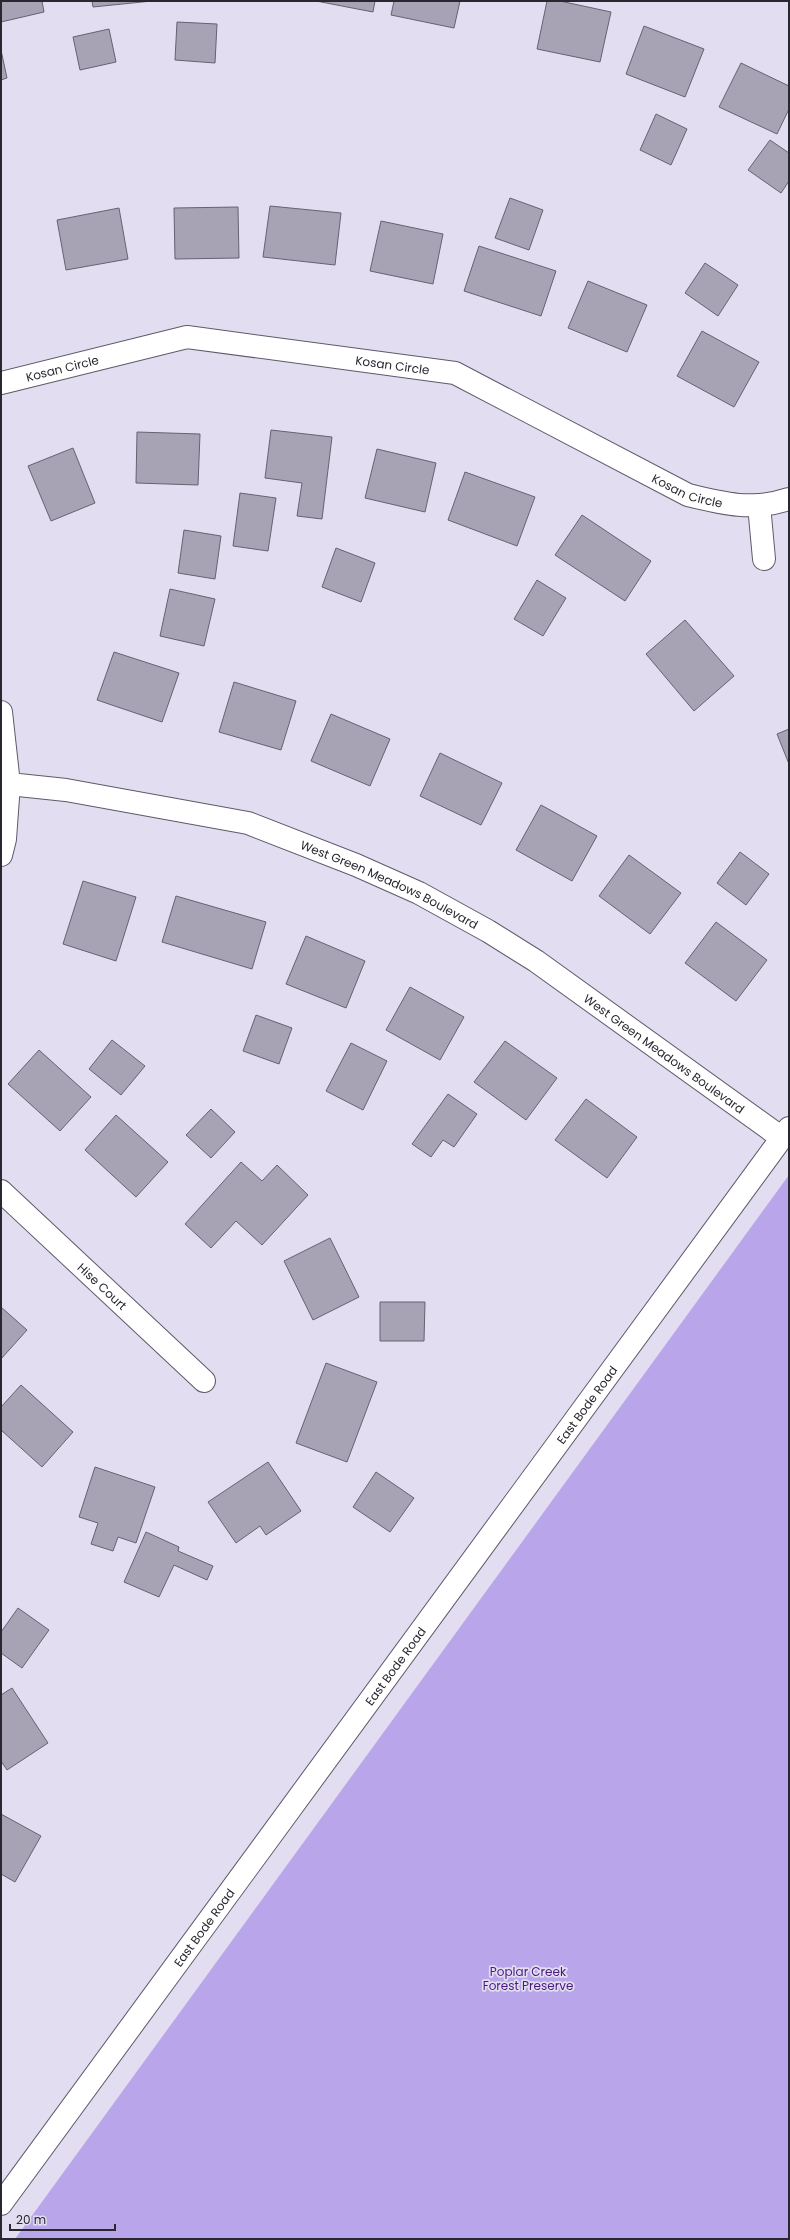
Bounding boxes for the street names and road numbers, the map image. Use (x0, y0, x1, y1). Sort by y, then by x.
street label: Kosan Circle (24, 351, 100, 385)
street label: Kosan Circle (354, 351, 431, 378)
street label: Kosan Circle (649, 469, 724, 511)
street label: West Green Meadows Boulevard (298, 836, 481, 933)
street label: West Green Meadows Boulevard (580, 990, 748, 1117)
street label: Hise Court (74, 1259, 131, 1313)
street label: East Bode Road (552, 1362, 621, 1447)
street label: East Bode Road (361, 1623, 429, 1708)
street label: East Bode Road (169, 1885, 238, 1970)

